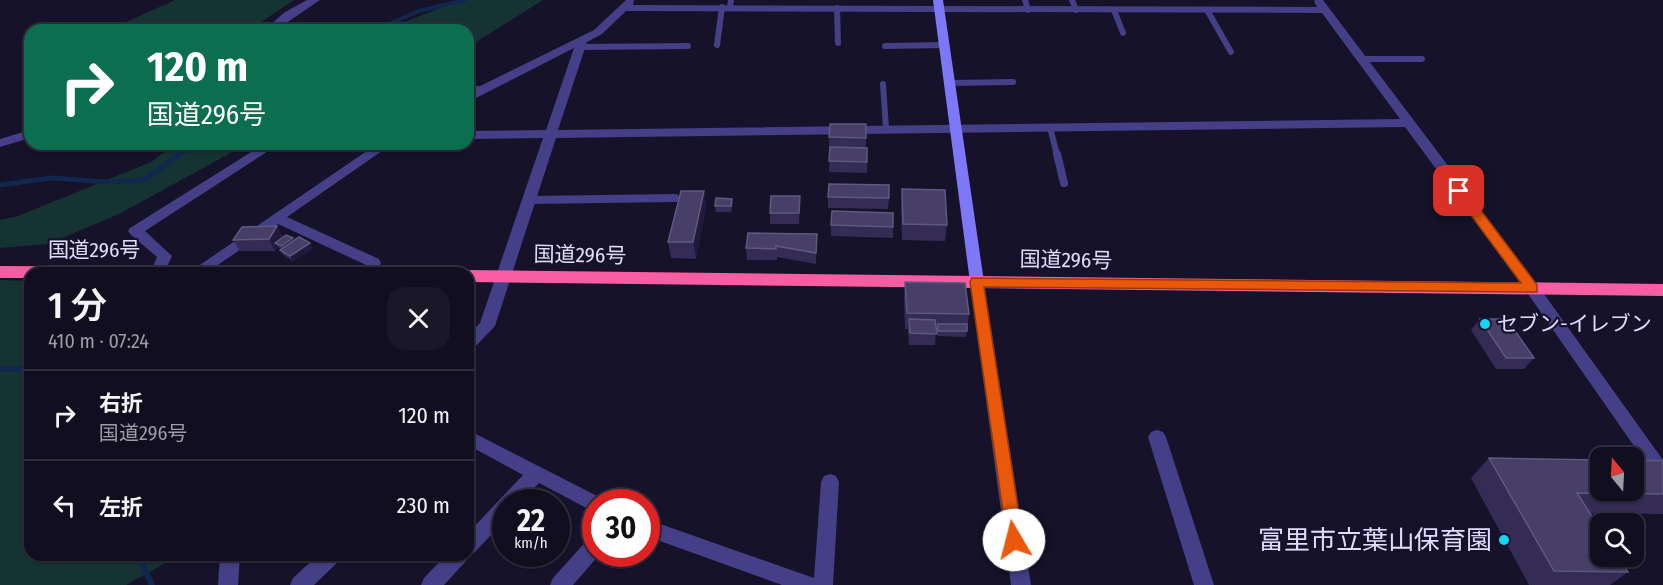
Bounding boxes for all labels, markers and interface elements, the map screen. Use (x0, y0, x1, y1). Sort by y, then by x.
text: 120 m (147, 42, 248, 92)
icon: right (48, 48, 126, 126)
text: 国道296号 (147, 99, 266, 131)
pin (1433, 165, 1484, 216)
icon: arrive (1442, 174, 1475, 207)
street label: 国道296号 (48, 237, 140, 263)
street label: 国道296号 (533, 241, 627, 269)
street label: 国道296号 (1019, 246, 1113, 274)
text: 1 分 (48, 284, 107, 328)
button: close (387, 287, 450, 350)
place label: セブン-イレブン (1497, 311, 1652, 337)
marker: セブン-イレブン (1478, 317, 1492, 331)
text: 410 m · 07:24 (48, 329, 149, 353)
text: 右折 (99, 390, 143, 417)
icon: right (48, 399, 81, 432)
text: 120 m (398, 402, 450, 429)
text: 国道296号 (99, 421, 187, 445)
north arrow (1590, 447, 1644, 501)
map controls (1590, 447, 1644, 567)
icon: left (48, 489, 81, 522)
speed limit sign: 30 (582, 489, 660, 567)
text: 230 m (397, 492, 450, 519)
text: 左折 (99, 494, 143, 521)
text: 22 (517, 503, 545, 539)
position arrow (982, 508, 1046, 572)
button: search (1590, 513, 1644, 567)
place label: 富里市立葉山保育園 (1258, 525, 1492, 556)
marker: 富里市立葉山保育園 (1497, 533, 1511, 547)
text: km/h (514, 534, 548, 552)

